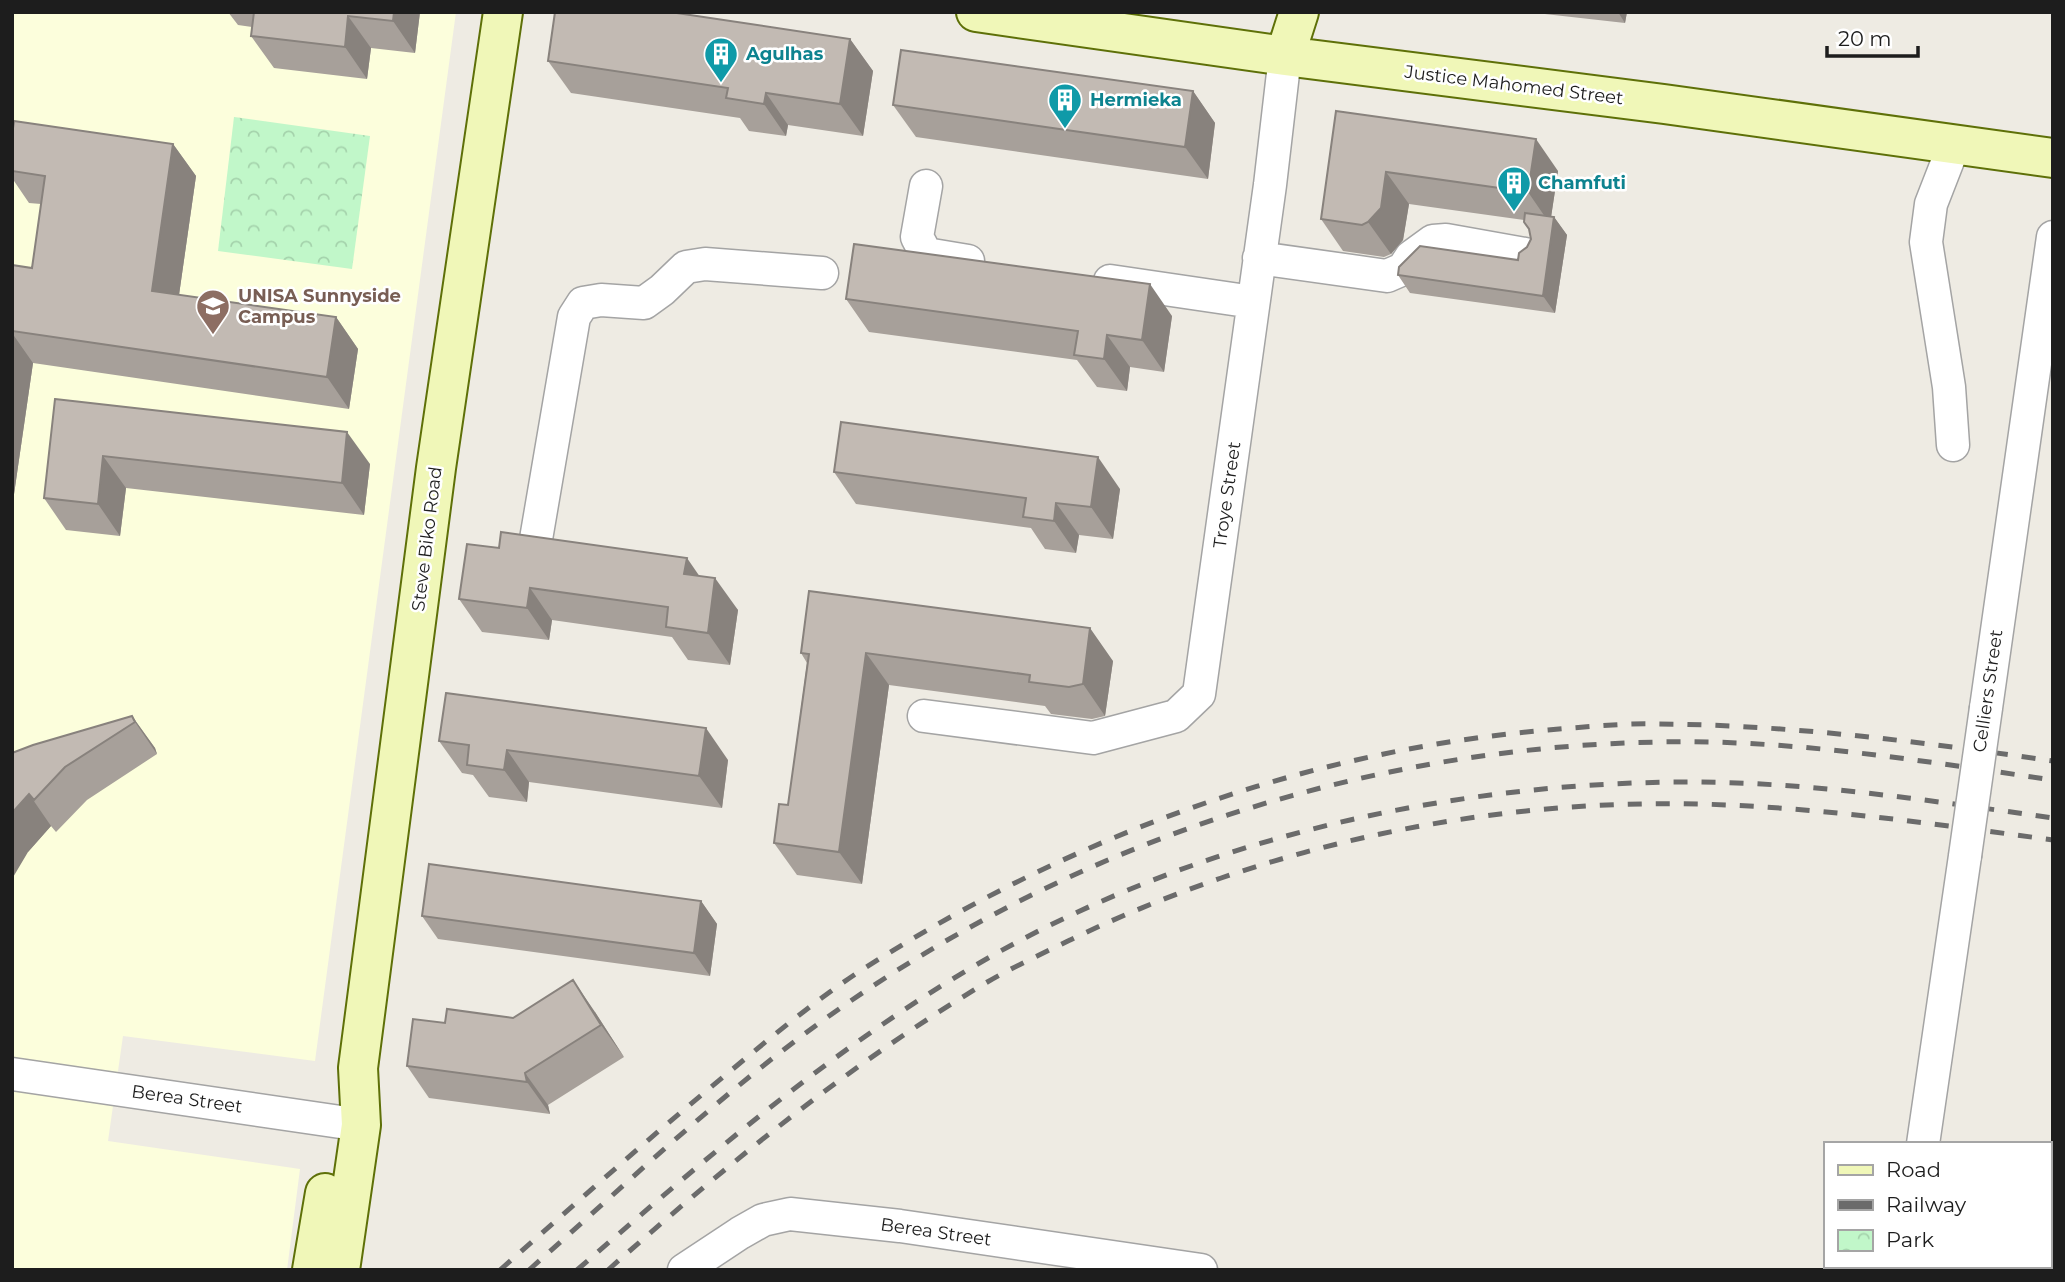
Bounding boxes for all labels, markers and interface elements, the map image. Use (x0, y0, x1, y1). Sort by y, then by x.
scale bar (1827, 14, 1918, 58)
text: 20 m (1838, 26, 1892, 51)
building icon: Agulhas (702, 35, 740, 84)
place label: Agulhas (745, 43, 824, 65)
street label: Justice Mahomed Street (1402, 61, 1625, 109)
building icon: Hermieka (1046, 81, 1084, 130)
place label: Hermieka (1090, 89, 1182, 111)
building icon: Chamfuti (1495, 164, 1533, 213)
place label: Chamfuti (1538, 172, 1626, 194)
place label: UNISA Sunnyside Campus (238, 285, 401, 328)
school or university icon: UNISA Sunnyside Campus (194, 287, 232, 336)
street label: Troye Street (1209, 440, 1245, 550)
street label: Steve Biko Road (407, 465, 447, 613)
street label: Celliers Street (1968, 628, 2008, 754)
street label: Berea Street (130, 1080, 244, 1118)
legend (1824, 1142, 2051, 1268)
text: Road (1886, 1157, 1941, 1182)
text: Railway (1886, 1192, 1967, 1217)
street label: Berea Street (879, 1213, 993, 1251)
text: Park (1886, 1227, 1934, 1252)

